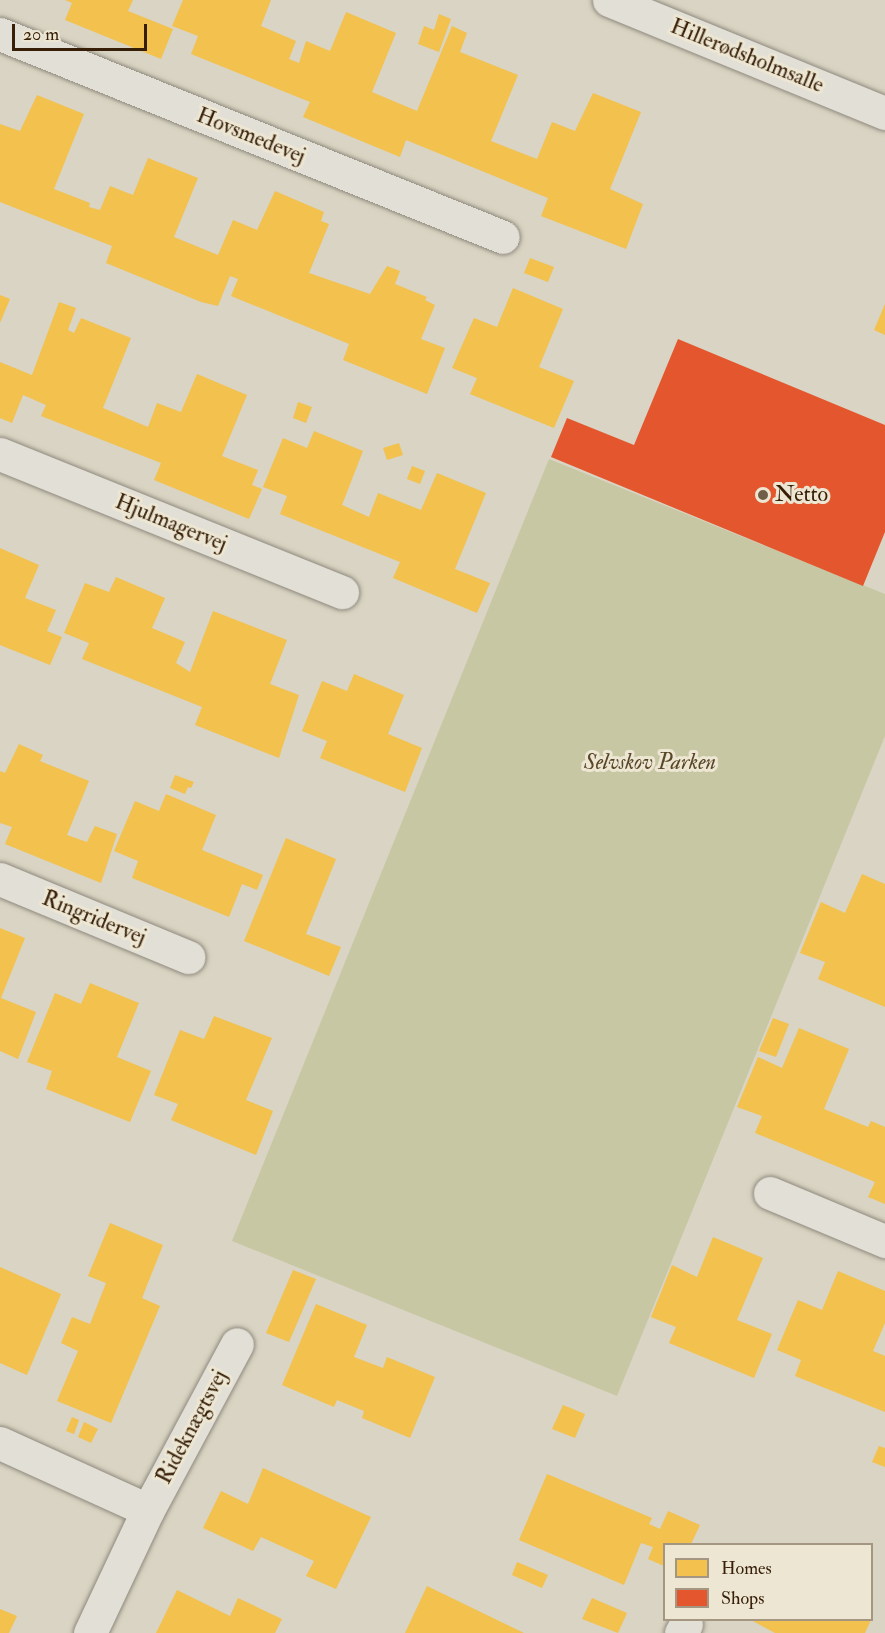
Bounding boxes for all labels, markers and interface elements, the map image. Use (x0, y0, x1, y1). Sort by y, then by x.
scale bar (15, 12, 150, 50)
street label: Hillerødsholmsalle (666, 13, 828, 99)
text: 20 m (23, 23, 59, 46)
street label: Hovsmedevej (193, 102, 309, 170)
place label: Netto (775, 482, 828, 508)
marker: Netto (756, 488, 770, 502)
street label: Hjulmagervej (111, 489, 231, 557)
park label: Selvskov Parken (584, 750, 716, 776)
street label: Ringridervej (38, 885, 150, 951)
street label: Rideknægtsvej (151, 1365, 233, 1489)
legend (663, 1543, 873, 1621)
text: Homes (721, 1557, 772, 1580)
text: Shops (721, 1587, 764, 1610)

